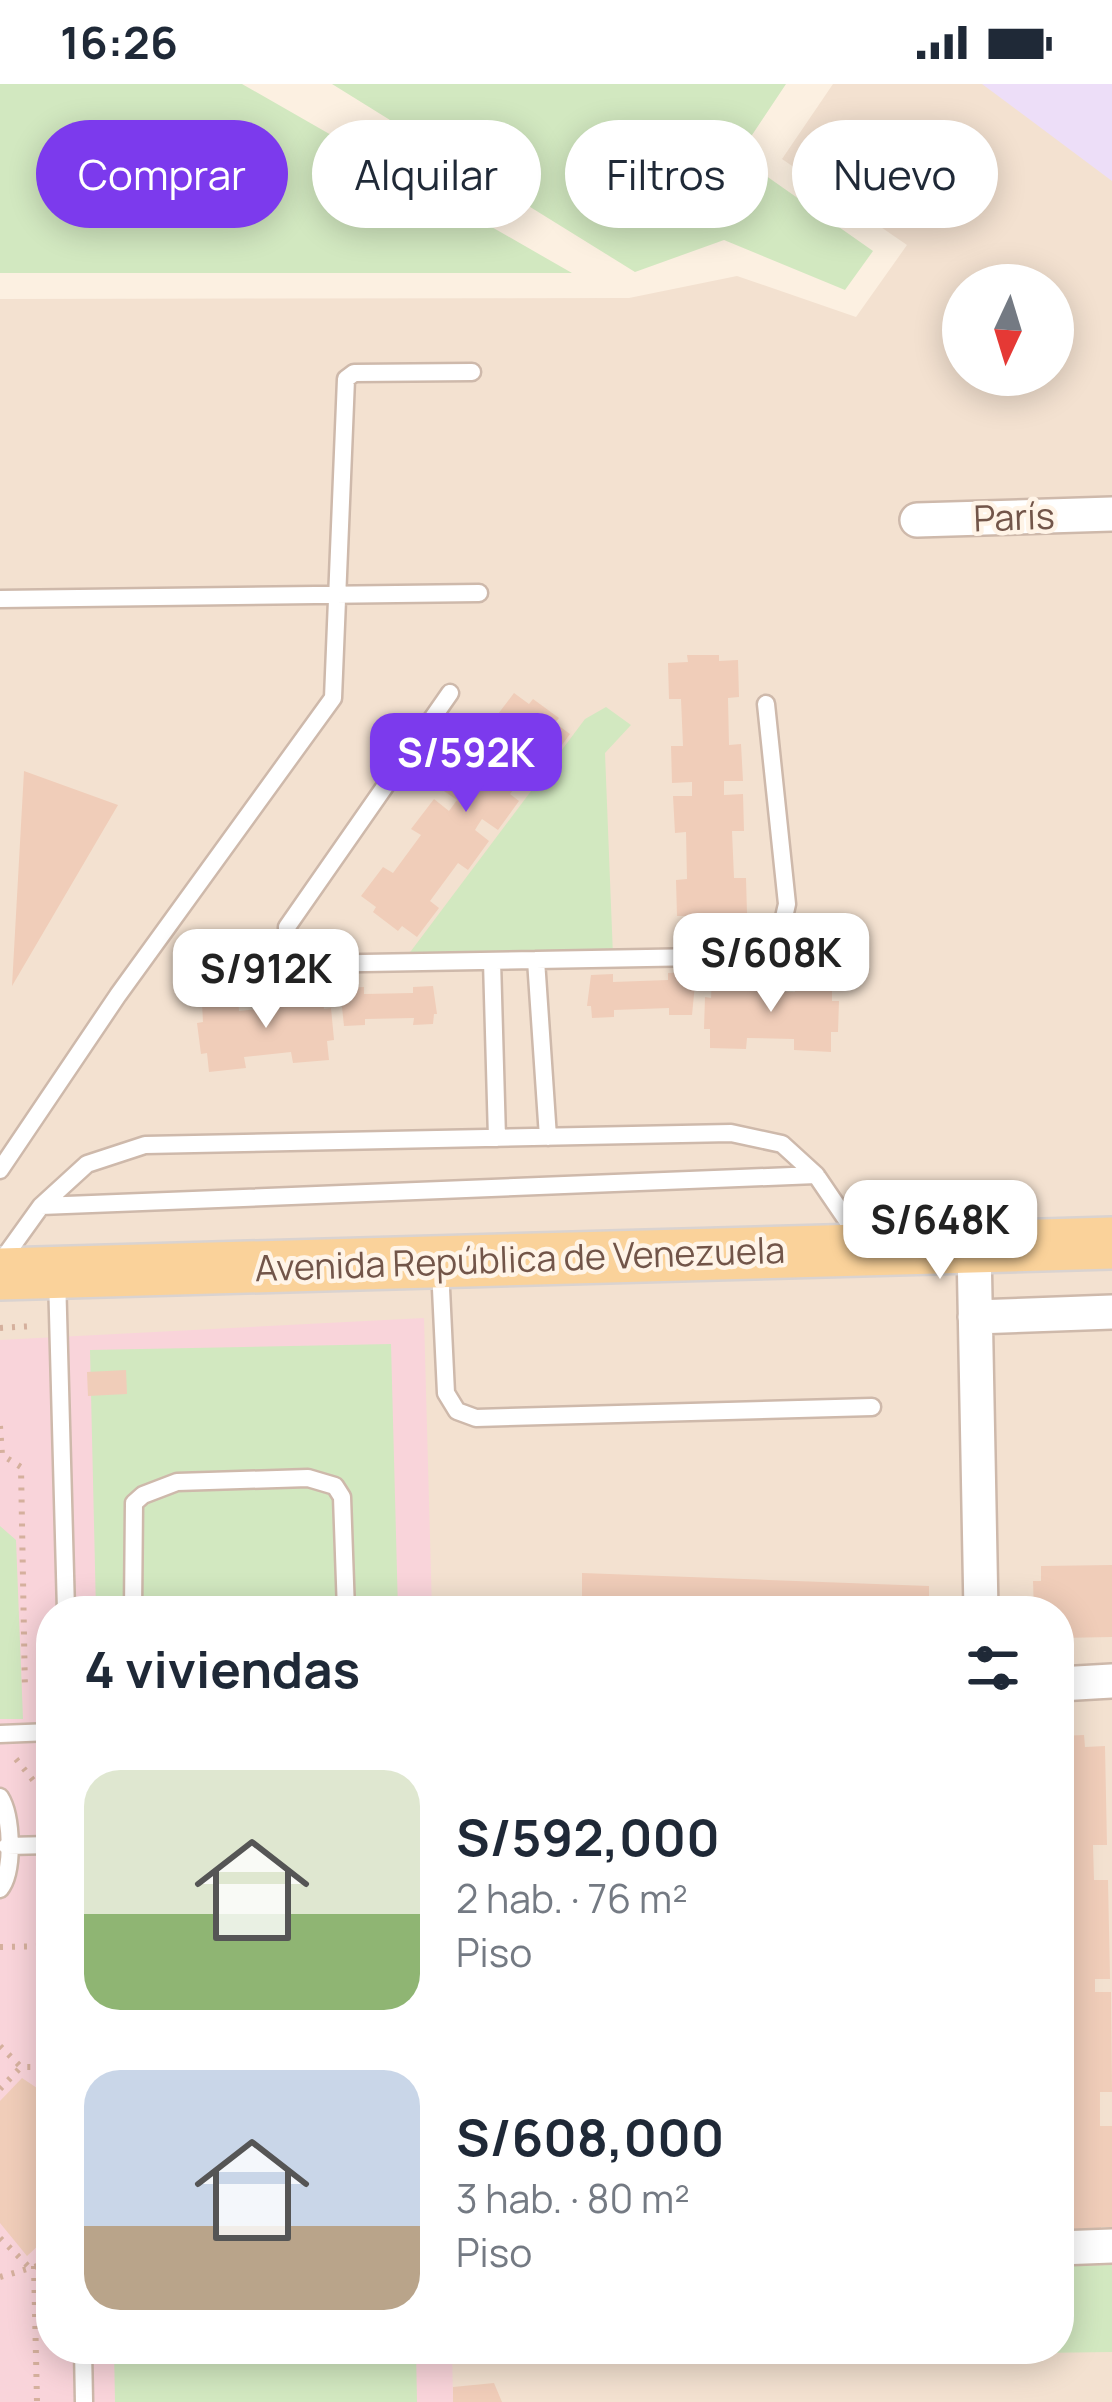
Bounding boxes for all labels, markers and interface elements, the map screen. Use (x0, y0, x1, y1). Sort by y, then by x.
text: 16:26 (60, 11, 178, 73)
chip: Comprar (36, 120, 288, 228)
chip: Alquilar (312, 120, 541, 228)
chip: Filtros (565, 120, 768, 228)
chip: Nuevo (792, 120, 998, 228)
north arrow (942, 264, 1074, 396)
map controls (942, 264, 1074, 396)
street label: París (973, 491, 1055, 542)
pin: S/592K (368, 713, 564, 815)
text: S/592K (397, 725, 535, 779)
pin: S/608K (673, 913, 869, 1015)
text: S/608K (700, 925, 842, 979)
pin: S/912K (168, 929, 364, 1031)
text: S/912K (200, 941, 332, 995)
pin: S/648K (842, 1180, 1038, 1282)
text: S/648K (870, 1192, 1010, 1246)
street label: Avenida República de Venezuela (254, 1225, 786, 1292)
text: 4 viviendas (84, 1634, 360, 1703)
icon: filters (960, 1635, 1026, 1701)
text: S/592,000 (456, 1802, 720, 1871)
icon: home (180, 1818, 324, 1962)
text: 2 hab. · 76 m² (456, 1871, 688, 1925)
text: Piso (456, 1925, 532, 1979)
text: S/608,000 (456, 2102, 724, 2171)
icon: home (180, 2118, 324, 2262)
text: 3 hab. · 80 m² (456, 2171, 690, 2225)
text: Piso (456, 2225, 532, 2279)

